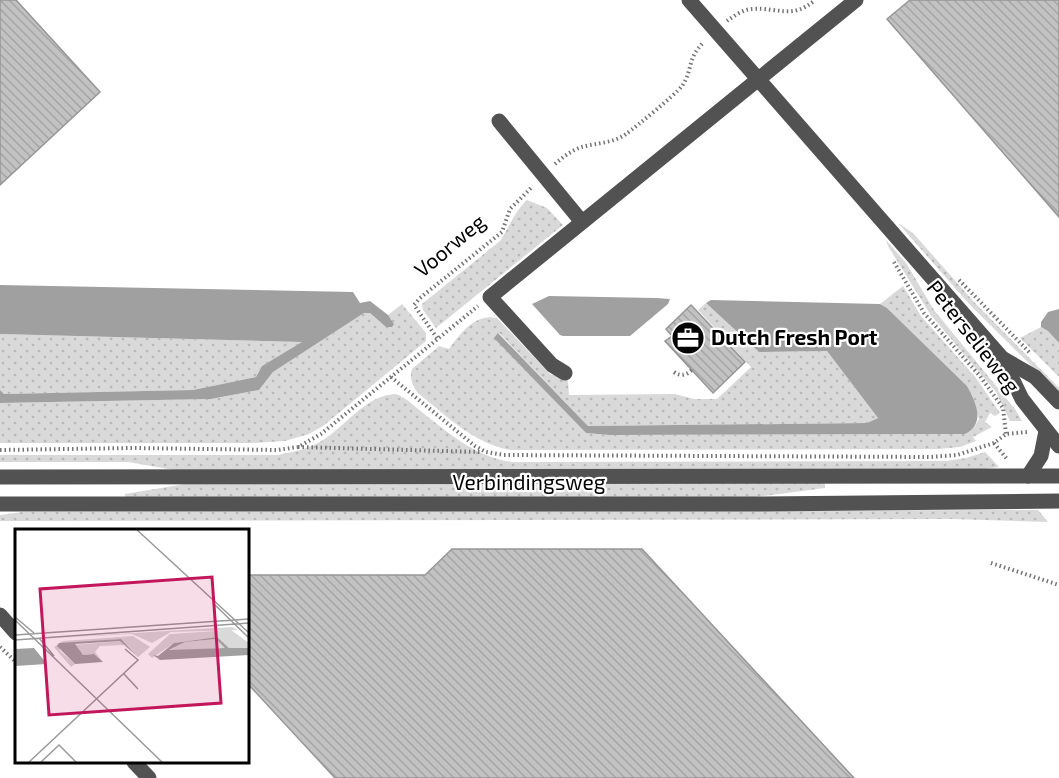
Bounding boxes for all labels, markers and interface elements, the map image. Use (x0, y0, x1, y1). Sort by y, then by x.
street label: Voorweg (409, 208, 490, 282)
street label: Peterselieweg (922, 275, 1026, 398)
office icon: Dutch Fresh Port (670, 320, 706, 356)
place label: Dutch Fresh Port (711, 324, 878, 349)
street label: Verbindingsweg (452, 469, 606, 494)
inset map (15, 529, 249, 763)

